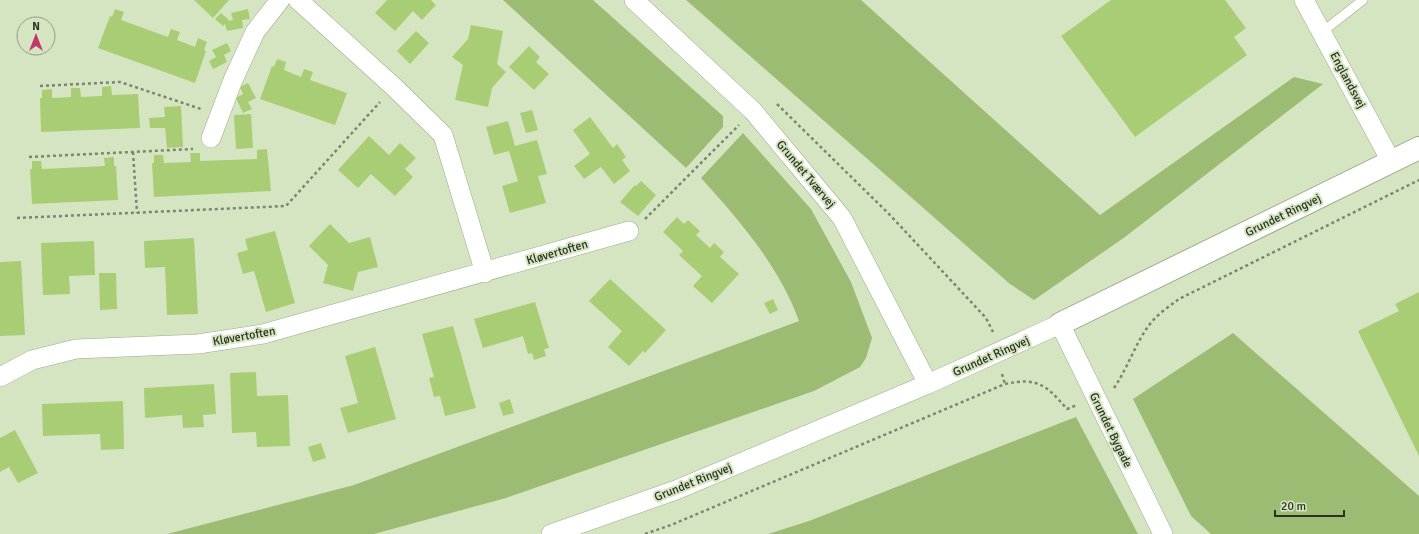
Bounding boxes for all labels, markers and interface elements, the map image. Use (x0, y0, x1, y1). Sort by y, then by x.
north arrow (16, 16, 56, 56)
text: N (32, 20, 40, 33)
street label: Englandsvej (1326, 49, 1369, 111)
street label: Grundet Tværvej (773, 137, 838, 211)
street label: Grundet Ringvej (1243, 191, 1324, 240)
street label: Kløvertoften (525, 237, 590, 268)
street label: Kløvertoften (212, 324, 277, 349)
street label: Grundet Ringvej (950, 333, 1032, 380)
street label: Grundet Bygade (1086, 390, 1135, 470)
street label: Grundet Ringvej (652, 460, 734, 505)
scale bar (1275, 492, 1344, 518)
text: 20 m (1281, 499, 1306, 514)

